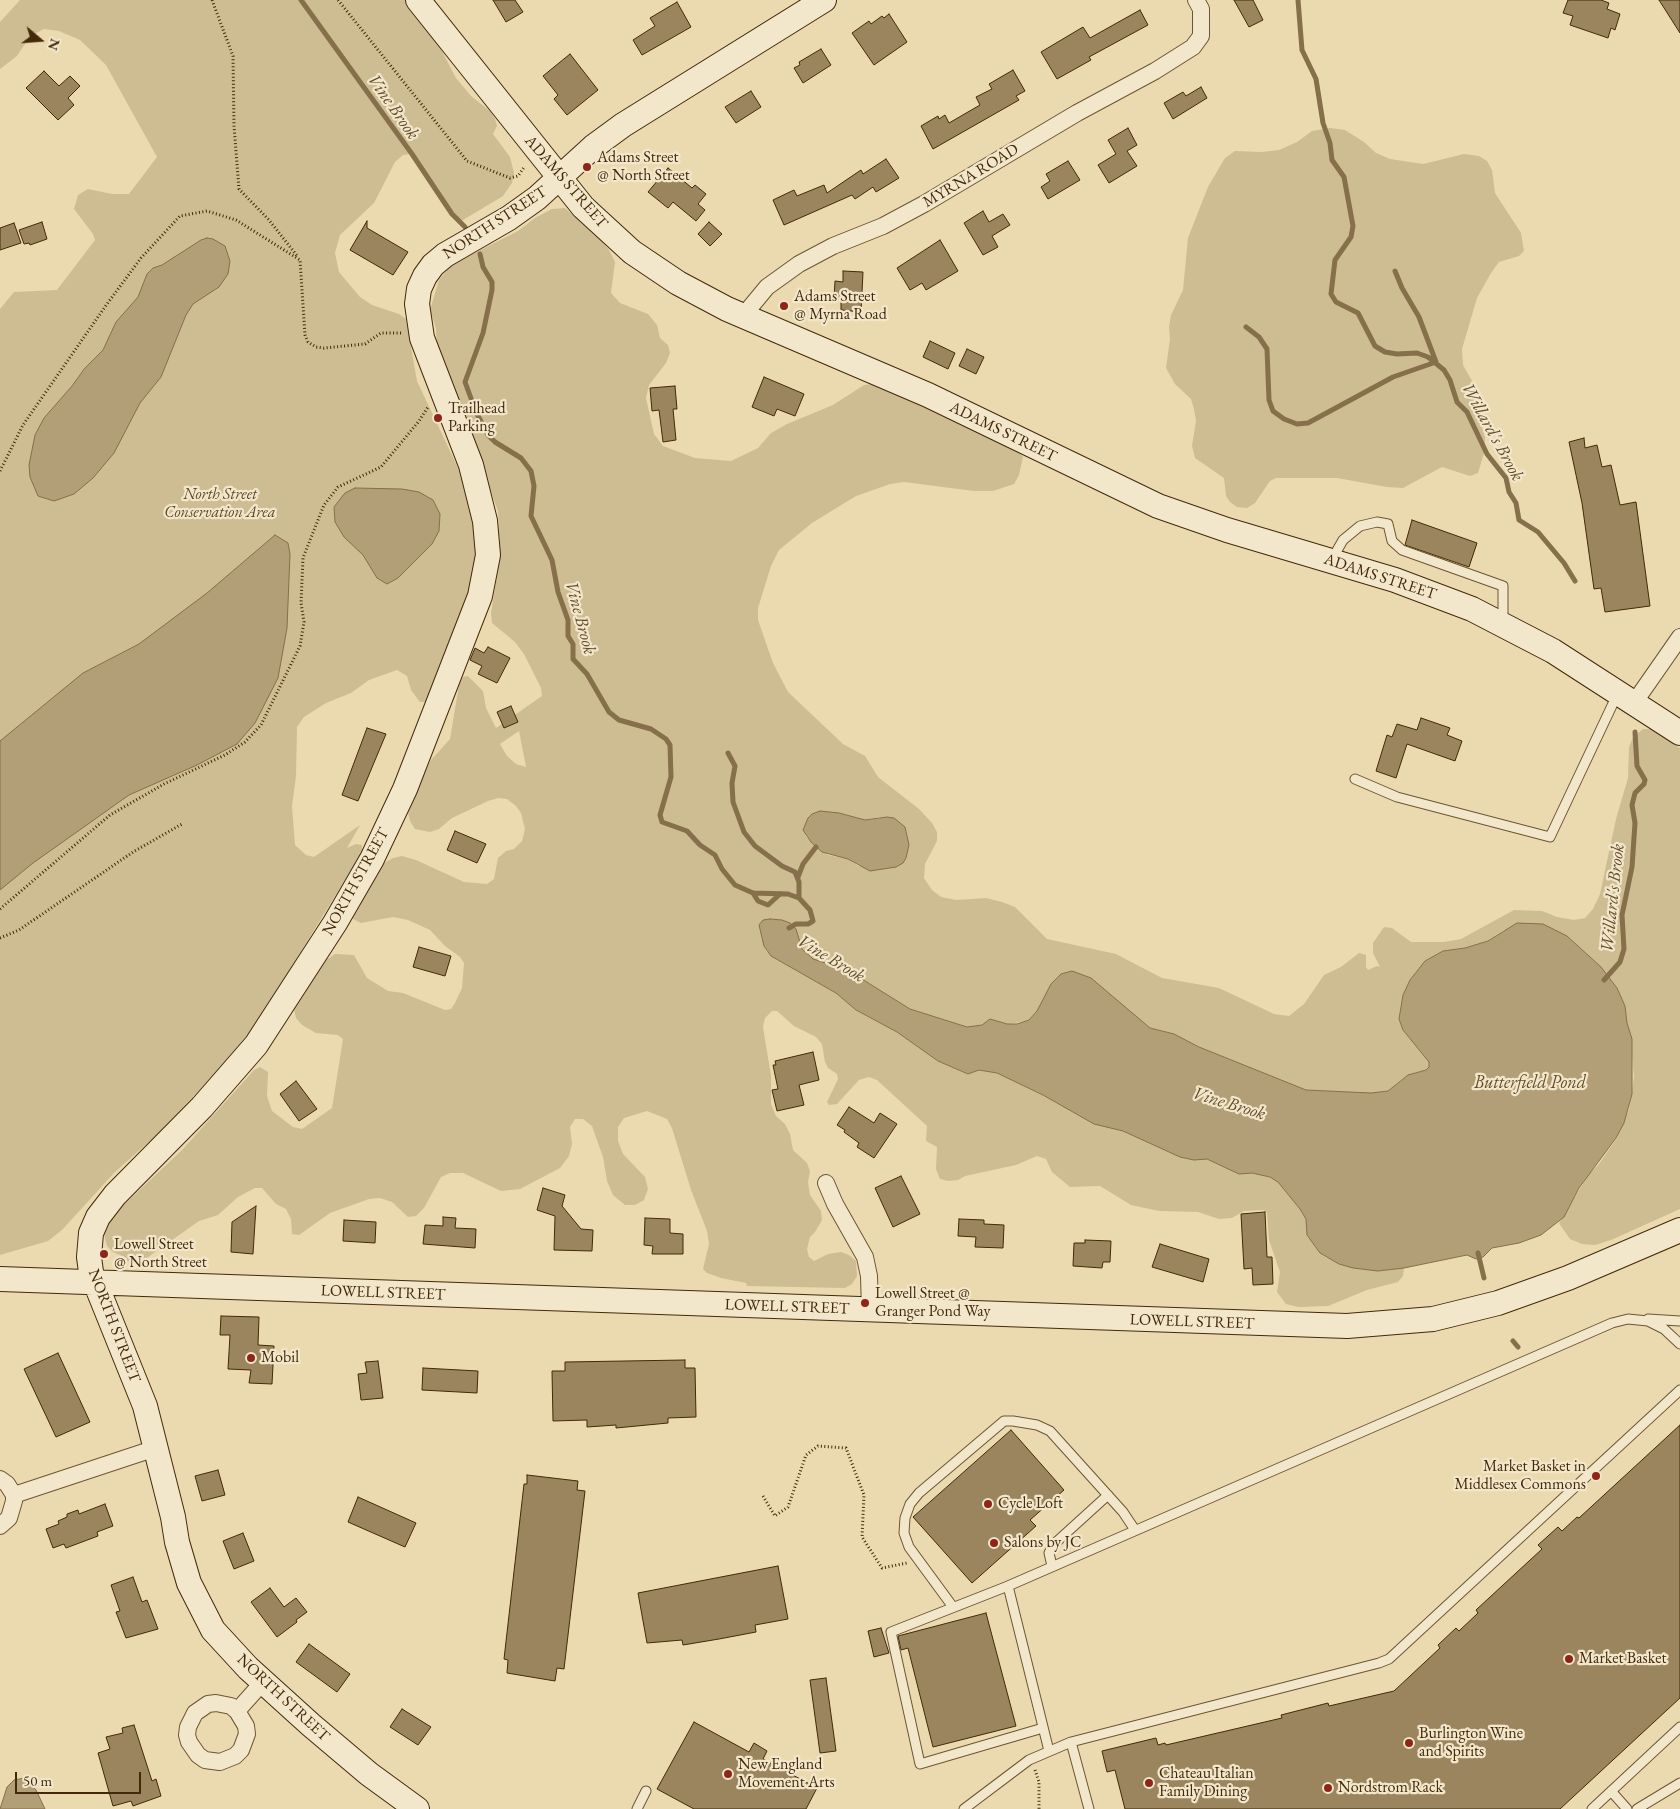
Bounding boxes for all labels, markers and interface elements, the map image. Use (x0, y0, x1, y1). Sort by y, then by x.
north arrow (15, 15, 65, 65)
text: N (44, 36, 65, 53)
water label: Vine Brook (363, 70, 423, 144)
street label: ADAMS STREET (520, 132, 612, 232)
street label: MYRNA ROAD (920, 140, 1022, 212)
place label: Adams Street @ North Street (597, 148, 690, 186)
marker: Adams Street @ North Street (581, 161, 593, 173)
street label: NORTH STREET (439, 182, 551, 264)
place label: Adams Street @ Myrna Road (794, 287, 887, 325)
marker: Adams Street @ Myrna Road (778, 300, 790, 312)
water label: Willard's Brook (1456, 379, 1528, 485)
street label: ADAMS STREET (946, 398, 1060, 466)
place label: Trailhead Parking (448, 399, 506, 437)
marker: Trailhead Parking (432, 412, 444, 424)
park label: North Street Conservation Area (164, 485, 276, 523)
street label: ADAMS STREET (1321, 550, 1439, 604)
water label: Vine Brook (560, 579, 600, 657)
street label: NORTH STREET (319, 825, 393, 939)
water label: Willard's Brook (1597, 843, 1629, 953)
water label: Vine Brook (793, 931, 869, 987)
water label: Butterfield Pond (1474, 1072, 1586, 1094)
water label: Vine Brook (1190, 1083, 1268, 1125)
place label: Lowell Street @ North Street (114, 1235, 207, 1273)
marker: Lowell Street @ North Street (98, 1248, 110, 1260)
street label: NORTH STREET (84, 1267, 144, 1385)
street label: LOWELL STREET (320, 1281, 446, 1305)
place label: Lowell Street @ Granger Pond Way (875, 1284, 991, 1322)
street label: LOWELL STREET (724, 1295, 850, 1319)
marker: Lowell Street @ Granger Pond Way (859, 1297, 871, 1309)
street label: LOWELL STREET (1129, 1310, 1255, 1334)
place label: Mobil (261, 1348, 299, 1368)
marker: Mobil (245, 1352, 257, 1364)
place label: Market Basket in Middlesex Commons (1454, 1457, 1586, 1495)
marker: Market Basket in Middlesex Commons (1590, 1470, 1602, 1482)
place label: Cycle Loft (998, 1494, 1063, 1514)
marker: Cycle Loft (982, 1498, 994, 1510)
place label: Salons by JC (1004, 1533, 1081, 1553)
marker: Salons by JC (988, 1537, 1000, 1549)
place label: Market Basket (1579, 1649, 1667, 1669)
street label: NORTH STREET (233, 1650, 333, 1746)
marker: Market Basket (1563, 1653, 1575, 1665)
place label: Burlington Wine and Spirits (1419, 1724, 1523, 1762)
marker: Burlington Wine and Spirits (1403, 1737, 1415, 1749)
place label: New England Movement Arts (738, 1755, 835, 1793)
scale bar (18, 1762, 144, 1794)
place label: Chateau Italian Family Dining (1159, 1764, 1254, 1802)
marker: New England Movement Arts (722, 1768, 734, 1780)
text: 50 m (23, 1771, 52, 1790)
marker: Chateau Italian Family Dining (1143, 1777, 1155, 1789)
place label: Nordstrom Rack (1338, 1778, 1443, 1798)
marker: Nordstrom Rack (1322, 1782, 1334, 1794)

